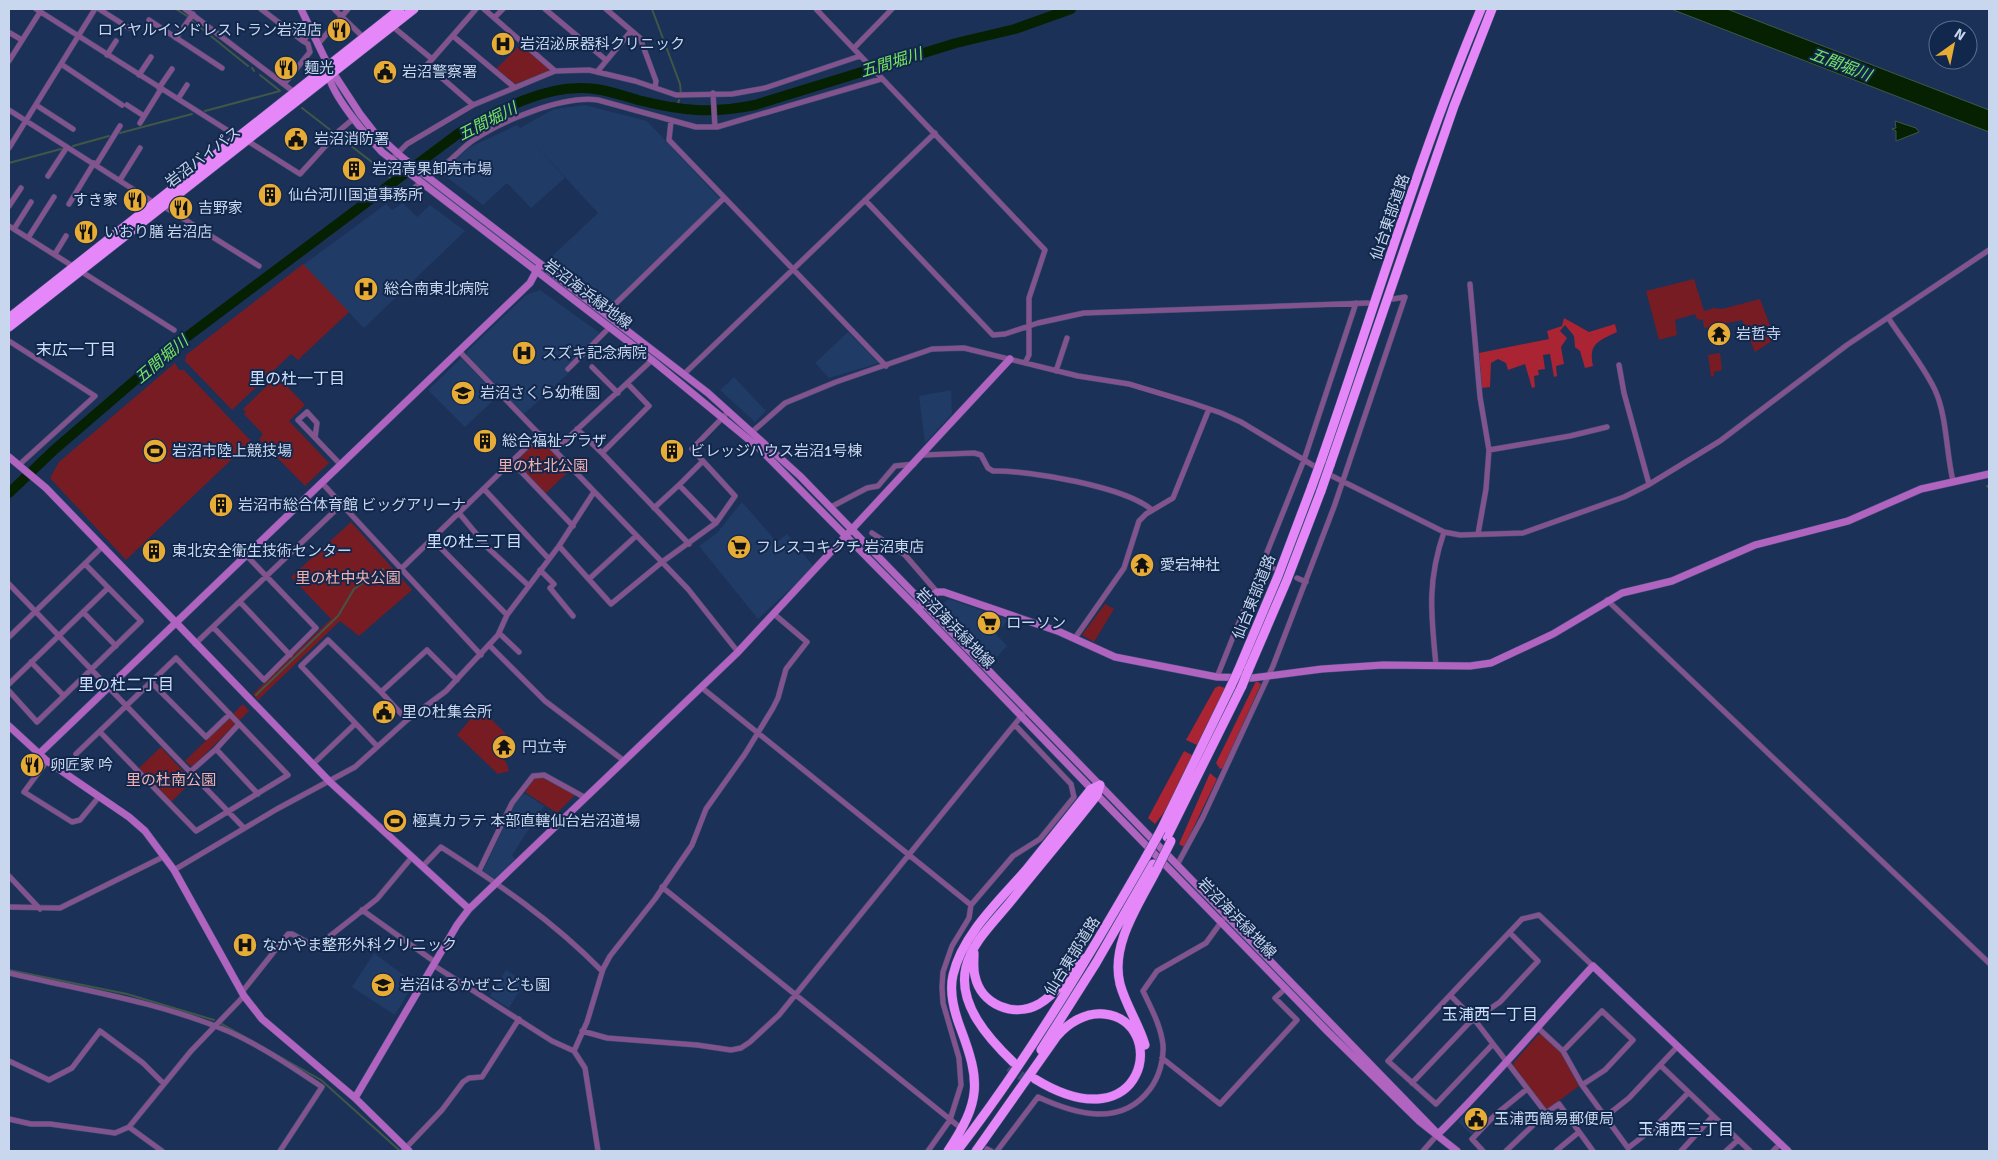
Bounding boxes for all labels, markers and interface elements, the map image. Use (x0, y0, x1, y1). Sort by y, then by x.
restaurant icon: ロイヤルインドレストラン岩沼店 (326, 17, 352, 43)
north arrow (1928, 20, 1978, 70)
place label: ロイヤルインドレストラン岩沼店 (97, 21, 322, 39)
text: N (1951, 25, 1969, 44)
hospital icon: 岩沼泌尿器科クリニック (490, 31, 516, 57)
place label: 岩沼泌尿器科クリニック (520, 35, 685, 53)
water label: 五間堀川 (858, 43, 927, 82)
water label: 五間堀川 (1807, 44, 1876, 86)
restaurant icon: 麺光 (273, 55, 299, 81)
place label: 麺光 (304, 59, 334, 77)
public building icon: 岩沼警察署 (372, 59, 398, 85)
place label: 岩沼警察署 (402, 63, 477, 81)
water label: 五間堀川 (454, 98, 522, 145)
street label: 岩沼バイパス (162, 123, 244, 191)
public building icon: 岩沼消防署 (283, 126, 309, 152)
place label: 岩沼消防署 (314, 130, 389, 148)
building icon: 岩沼青果卸売市場 (341, 156, 367, 182)
place label: 岩沼青果卸売市場 (372, 160, 492, 178)
street label: 仙台東部道路 (1367, 172, 1413, 262)
building icon: 仙台河川国道事務所 (257, 182, 283, 208)
place label: 仙台河川国道事務所 (288, 186, 423, 204)
restaurant icon: すき家 (122, 187, 148, 213)
place label: すき家 (73, 191, 118, 209)
restaurant icon: 吉野家 (168, 195, 194, 221)
place label: 吉野家 (198, 199, 243, 217)
restaurant icon: いおり膳 岩沼店 (73, 219, 99, 245)
place label: いおり膳 岩沼店 (104, 223, 212, 241)
street label: 岩沼海浜緑地線 (541, 255, 635, 333)
hospital icon: 総合南東北病院 (353, 276, 379, 302)
place label: 総合南東北病院 (384, 280, 489, 298)
temple icon: 岩哲寺 (1706, 321, 1732, 347)
place label: 岩哲寺 (1736, 325, 1781, 343)
water label: 五間堀川 (131, 330, 194, 388)
district label: 末広一丁目 (36, 340, 116, 360)
hospital icon: スズキ記念病院 (511, 340, 537, 366)
place label: スズキ記念病院 (542, 344, 647, 362)
district label: 里の杜一丁目 (249, 369, 345, 389)
school or university icon: 岩沼さくら幼稚園 (450, 380, 476, 406)
place label: 岩沼さくら幼稚園 (480, 384, 600, 402)
building icon: 総合福祉プラザ (472, 428, 498, 454)
place label: 総合福祉プラザ (502, 432, 607, 450)
sports icon: 岩沼市陸上競技場 (142, 438, 168, 464)
building icon: ビレッジハウス岩沼1号棟 (659, 438, 685, 464)
place label: 岩沼市陸上競技場 (172, 442, 292, 460)
place label: ビレッジハウス岩沼1号棟 (690, 442, 862, 460)
park label: 里の杜北公園 (498, 457, 588, 475)
building icon: 岩沼市総合体育館 ビッグアリーナ (208, 492, 234, 518)
place label: 岩沼市総合体育館 ビッグアリーナ (238, 496, 466, 514)
district label: 里の杜三丁目 (426, 532, 522, 552)
supermarket icon: フレスコキクチ 岩沼東店 (726, 534, 752, 560)
building icon: 東北安全衛生技術センター (141, 538, 167, 564)
place label: フレスコキクチ 岩沼東店 (756, 538, 924, 556)
place label: 東北安全衛生技術センター (172, 542, 352, 560)
temple icon: 愛宕神社 (1129, 552, 1155, 578)
street label: 仙台東部道路 (1229, 552, 1279, 642)
place label: 愛宕神社 (1160, 556, 1220, 574)
park label: 里の杜中央公園 (295, 569, 401, 587)
street label: 岩沼海浜緑地線 (912, 584, 998, 672)
supermarket icon: ローソン (976, 610, 1002, 636)
place label: ローソン (1006, 614, 1066, 632)
district label: 里の杜二丁目 (78, 675, 174, 695)
public building icon: 里の杜集会所 (371, 699, 397, 725)
place label: 里の杜集会所 (402, 703, 492, 721)
temple icon: 円立寺 (491, 734, 517, 760)
place label: 円立寺 (522, 738, 567, 756)
restaurant icon: 卵匠家 吟 (19, 752, 45, 778)
place label: 卵匠家 吟 (50, 756, 113, 774)
park label: 里の杜南公園 (126, 771, 216, 789)
sports icon: 極真カラテ 本部直轄仙台岩沼道場 (382, 808, 408, 834)
place label: 極真カラテ 本部直轄仙台岩沼道場 (412, 812, 640, 830)
street label: 岩沼海浜緑地線 (1194, 874, 1280, 962)
street label: 仙台東部道路 (1041, 913, 1103, 999)
hospital icon: なかやま整形外科クリニック (232, 932, 258, 958)
place label: なかやま整形外科クリニック (262, 936, 457, 954)
school or university icon: 岩沼はるかぜこども園 (370, 972, 396, 998)
place label: 岩沼はるかぜこども園 (400, 976, 550, 994)
district label: 玉浦西一丁目 (1442, 1005, 1538, 1025)
public building icon: 玉浦西簡易郵便局 (1463, 1106, 1489, 1132)
place label: 玉浦西簡易郵便局 (1494, 1110, 1614, 1128)
district label: 玉浦西三丁目 (1638, 1120, 1734, 1140)

